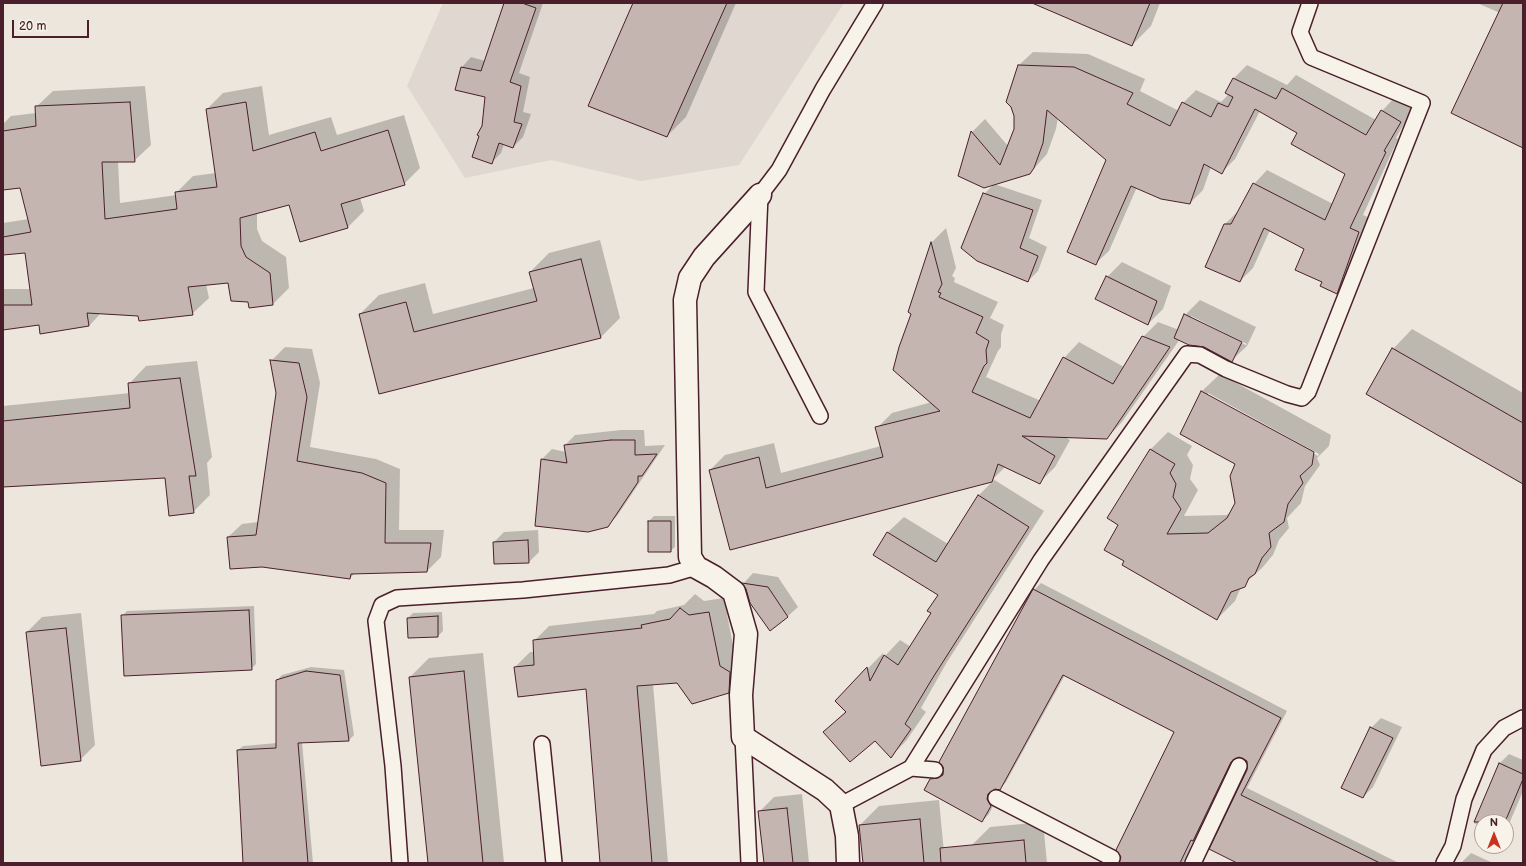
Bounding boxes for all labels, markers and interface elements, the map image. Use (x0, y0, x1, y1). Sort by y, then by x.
scale bar (14, 12, 91, 38)
text: 20 m (19, 19, 46, 34)
north arrow (1474, 814, 1514, 854)
text: N (1490, 816, 1498, 829)

